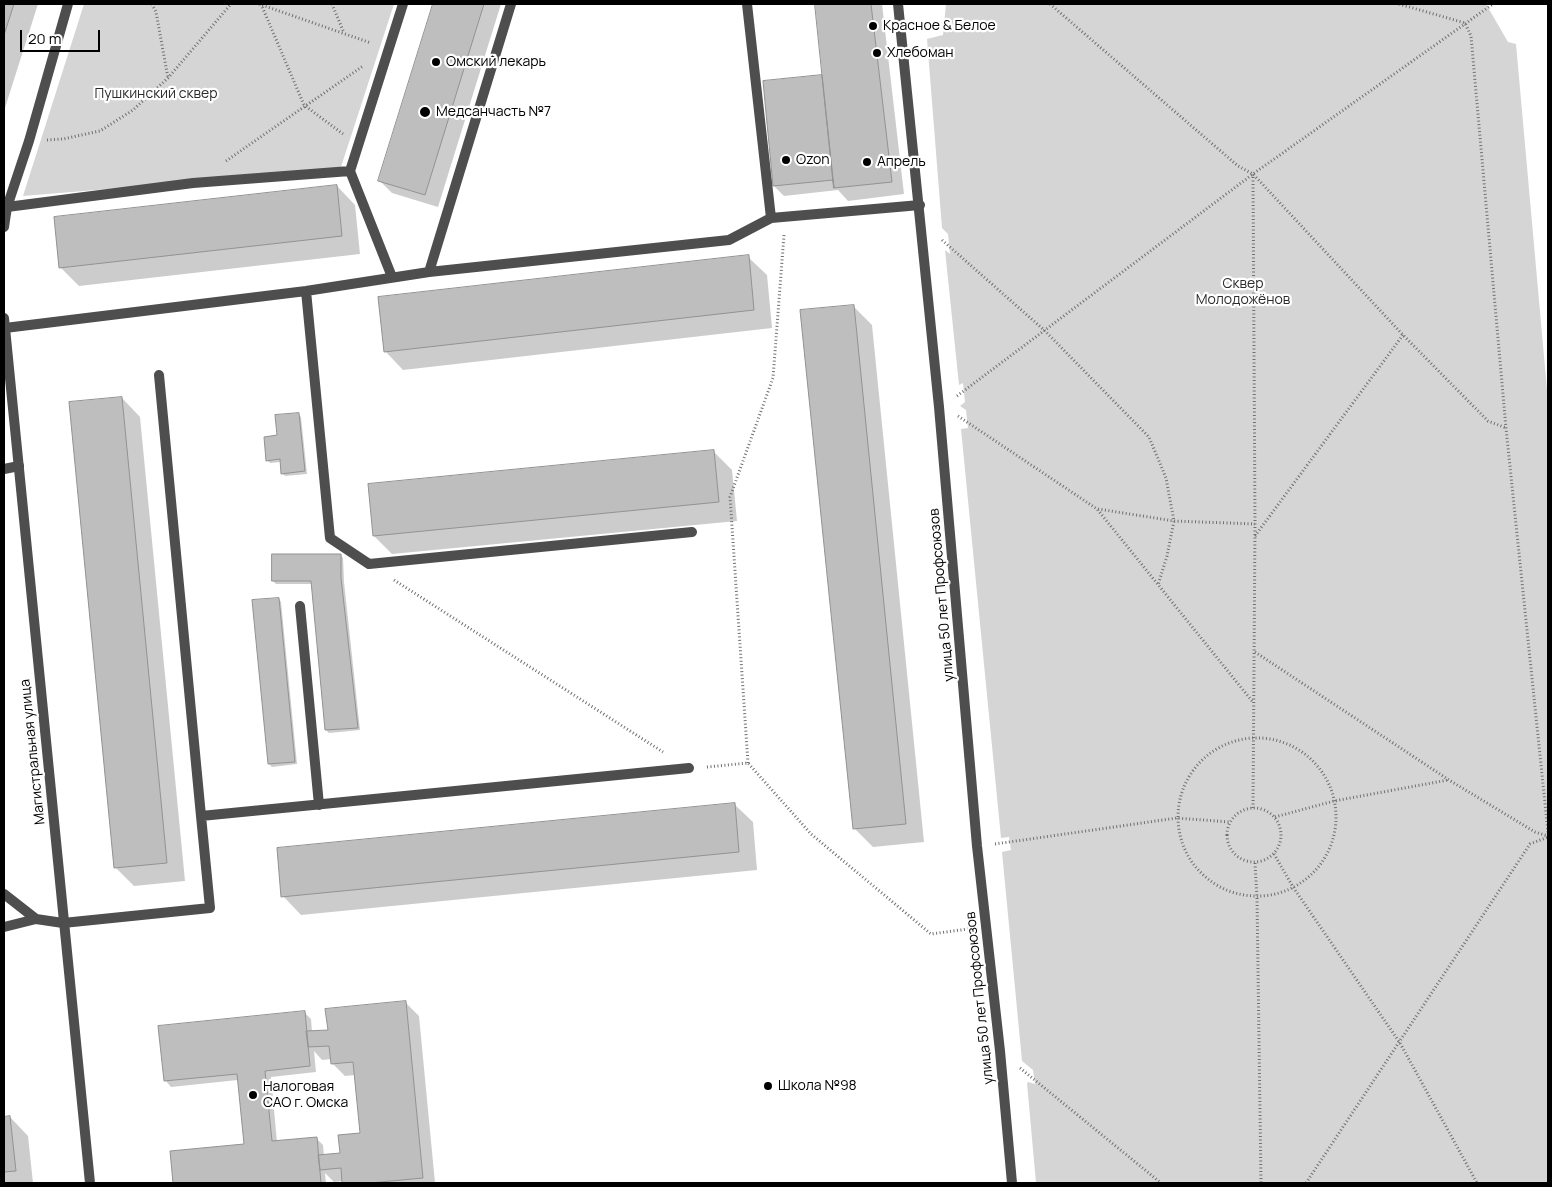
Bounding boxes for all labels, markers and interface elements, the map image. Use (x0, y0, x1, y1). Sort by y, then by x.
place label: Красное & Белое (883, 18, 996, 34)
scale bar (22, 20, 102, 52)
marker: Красное & Белое (867, 20, 879, 32)
text: 20 m (28, 28, 61, 49)
place label: Хлебоман (887, 45, 954, 61)
marker: Хлебоман (871, 47, 883, 59)
place label: Омский лекарь (446, 54, 546, 70)
marker: Омский лекарь (430, 56, 442, 68)
park label: Пушкинский сквер (95, 86, 217, 102)
place label: Медсанчасть №7 (436, 104, 551, 120)
marker: Медсанчасть №7 (418, 105, 432, 119)
place label: Ozon (796, 152, 830, 168)
marker: Ozon (780, 154, 792, 166)
place label: Апрель (877, 154, 926, 170)
marker: Апрель (861, 156, 873, 168)
park label: Сквер Молодожёнов (1196, 276, 1290, 308)
street label: улица 50 лет Профсоюзов (926, 508, 958, 682)
street label: Магистральная улица (17, 678, 49, 826)
street label: улица 50 лет Профсоюзов (963, 911, 997, 1085)
place label: Школа №98 (778, 1078, 857, 1094)
place label: Налоговая САО г. Омска (263, 1079, 348, 1112)
marker: Школа №98 (762, 1080, 774, 1092)
marker: Налоговая САО г. Омска (247, 1089, 259, 1101)

